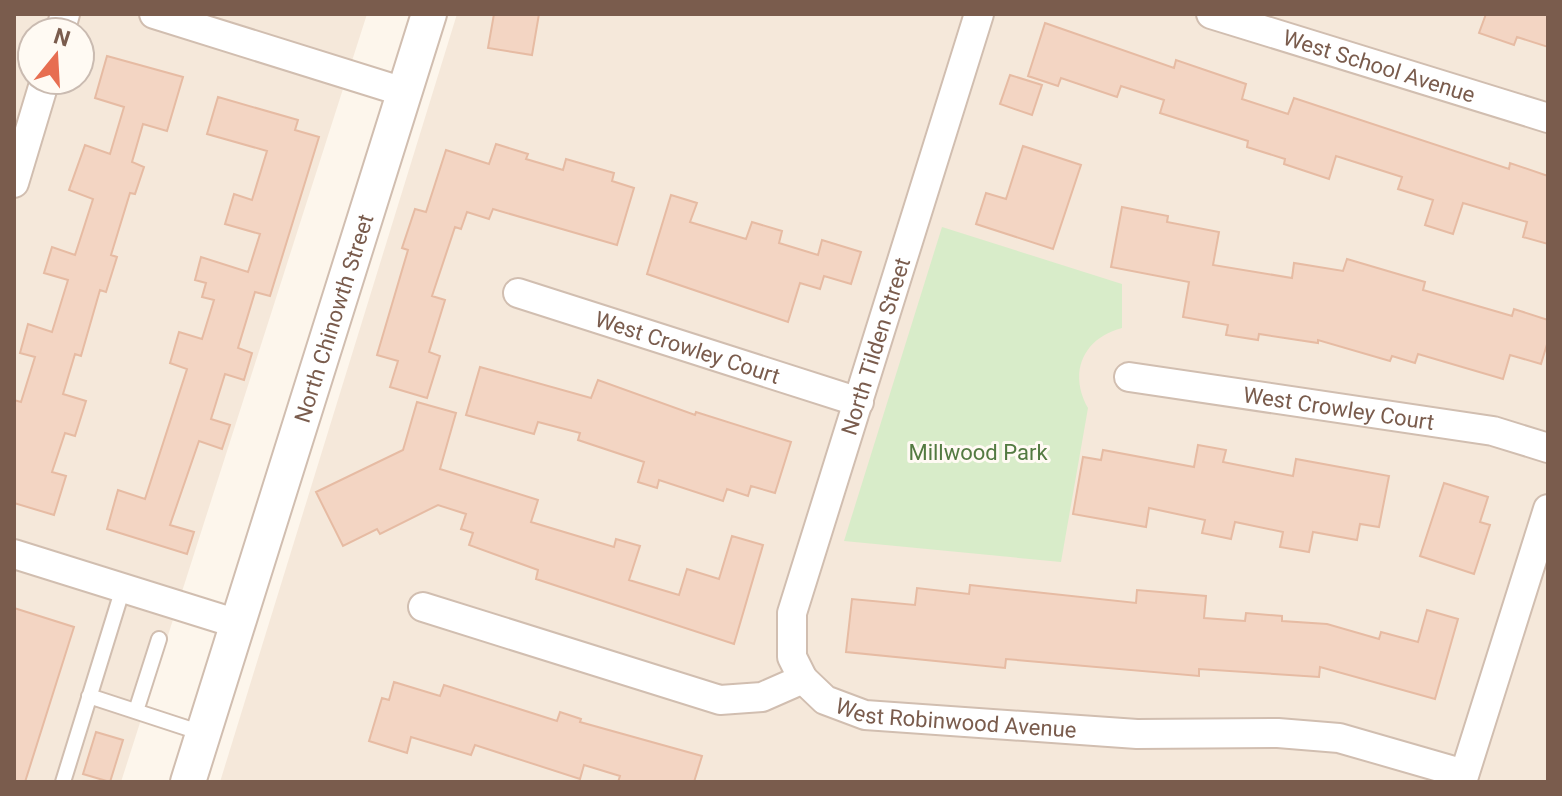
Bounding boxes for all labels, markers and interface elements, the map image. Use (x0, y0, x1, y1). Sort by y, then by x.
north arrow (16, 16, 96, 96)
text: N (51, 23, 73, 52)
street label: West School Avenue (1280, 25, 1478, 108)
street label: North Chinowth Street (290, 211, 378, 426)
street label: North Tilden Street (836, 255, 915, 438)
street label: West Crowley Court (592, 306, 783, 389)
street label: West Crowley Court (1242, 382, 1436, 435)
park label: Millwood Park (908, 440, 1048, 465)
street label: West Robinwood Avenue (832, 693, 1077, 743)

